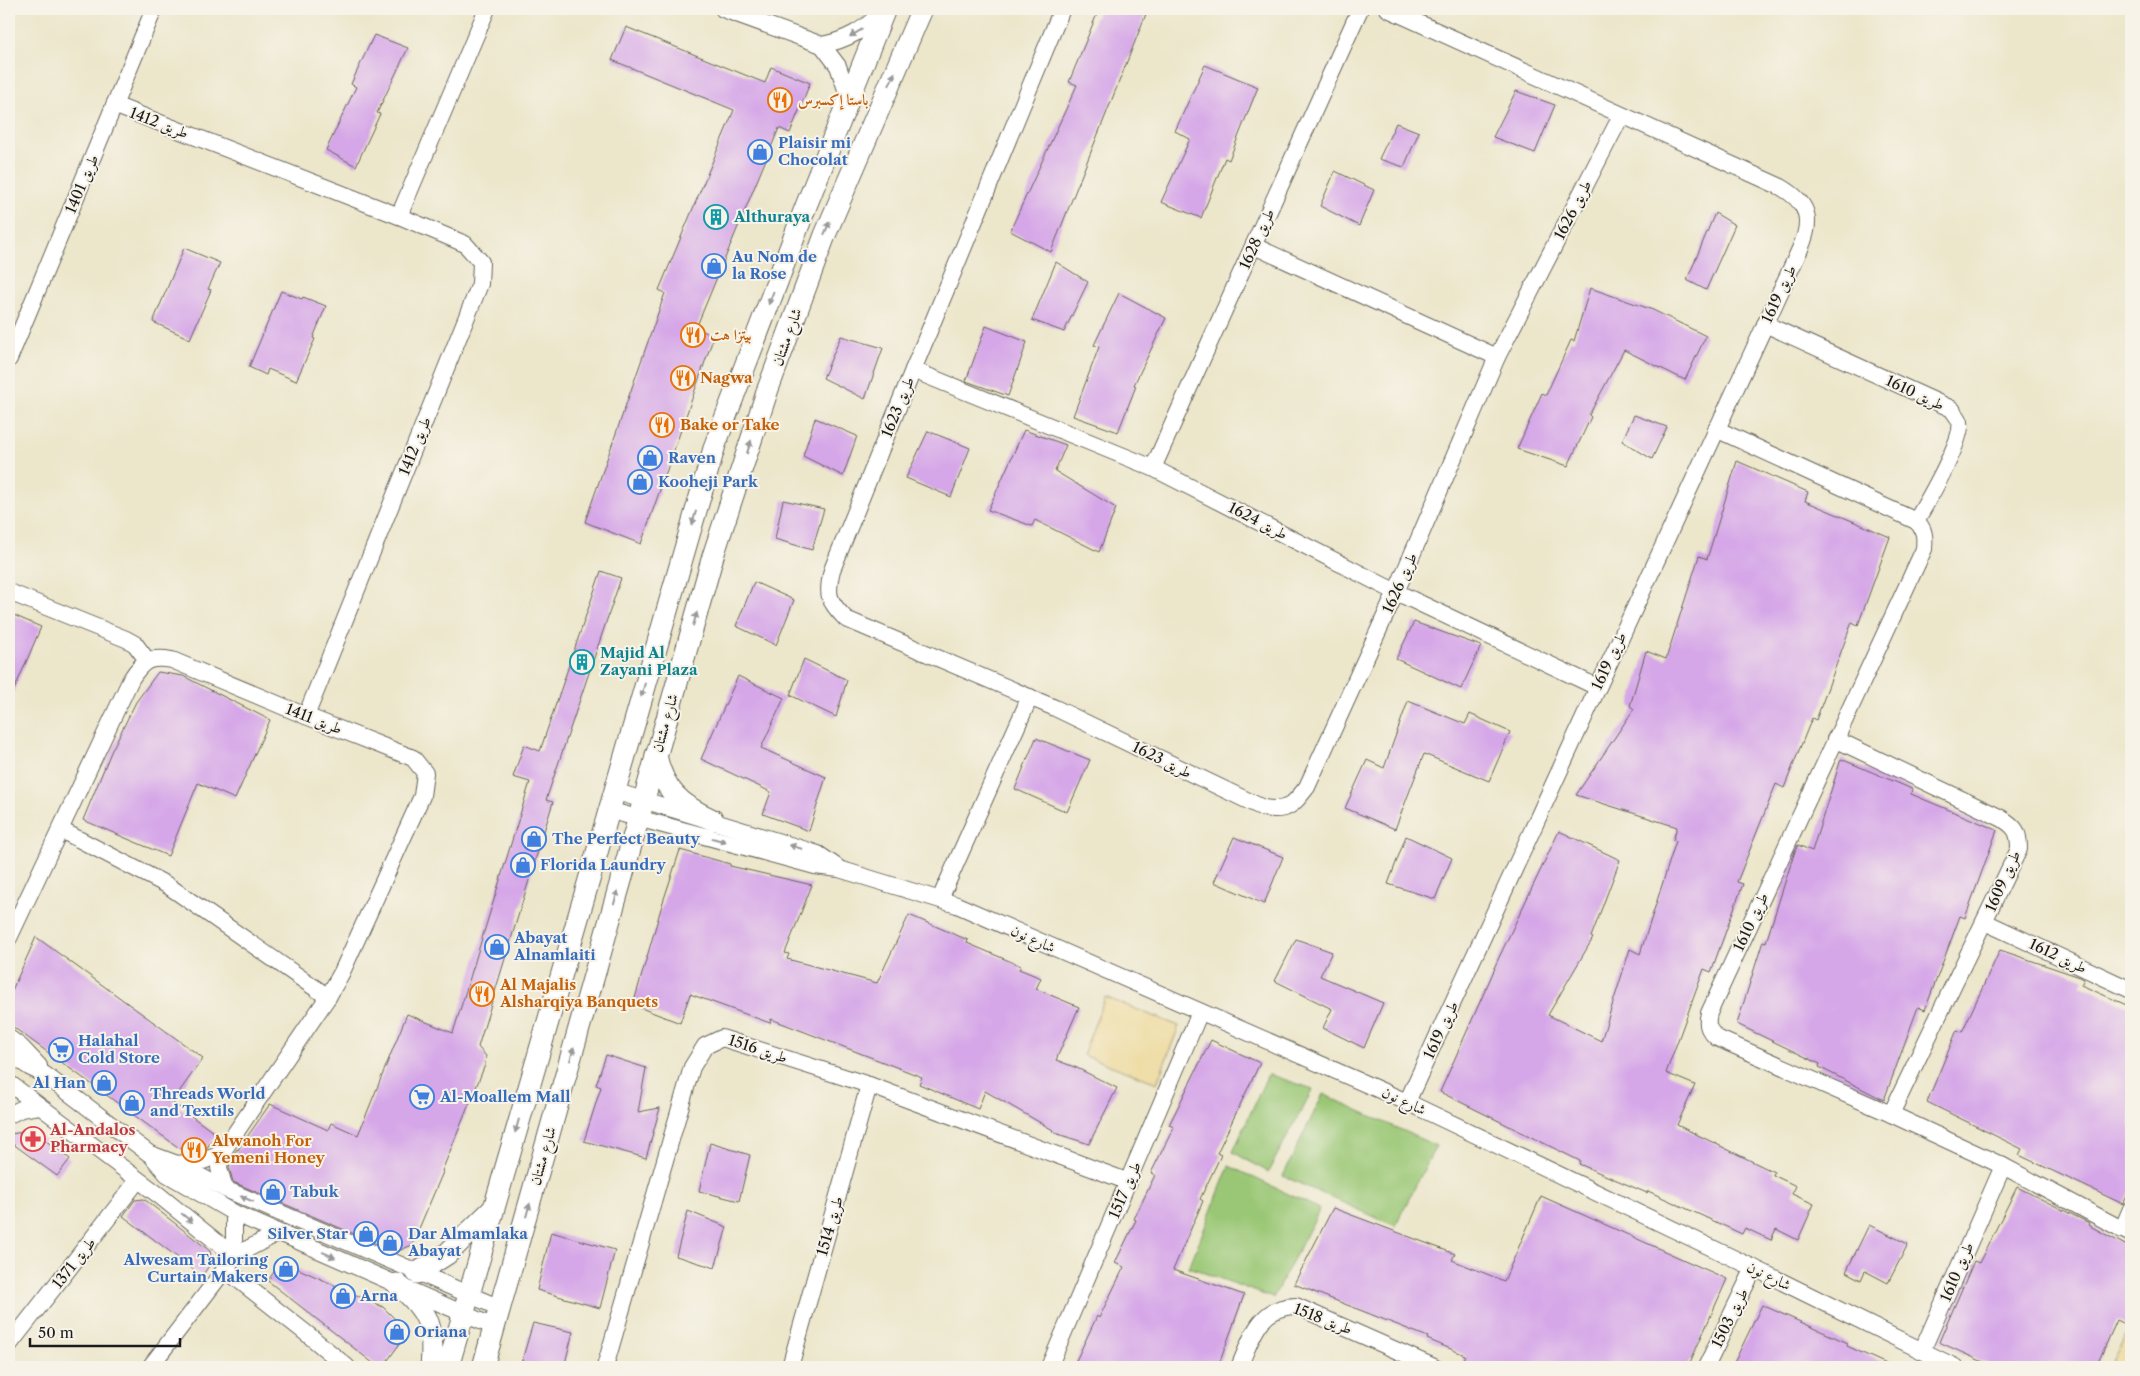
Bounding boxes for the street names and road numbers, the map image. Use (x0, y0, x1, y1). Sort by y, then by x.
street label: طريق 1412 (127, 103, 191, 143)
street label: طريق 1401 (61, 151, 103, 217)
street label: طريق 1626 (1550, 177, 1596, 243)
street label: طريق 1628 (1235, 206, 1279, 272)
street label: طريق 1619 (1757, 262, 1801, 326)
street label: شارع مشتان (767, 305, 809, 370)
street label: طريق 1610 (1883, 371, 1947, 415)
street label: طريق 1623 (877, 374, 919, 440)
street label: طريق 1412 (394, 414, 436, 478)
street label: طريق 1624 (1225, 498, 1291, 544)
street label: طريق 1626 (1378, 550, 1422, 616)
street label: طريق 1619 (1587, 629, 1631, 693)
street label: شارع مشتان (647, 691, 686, 755)
street label: طريق 1411 (283, 699, 345, 739)
street label: طريق 1623 (1129, 737, 1195, 783)
street label: طريق 1609 (1981, 847, 2025, 915)
street label: طريق 1610 (1729, 890, 1773, 954)
street label: شارع نون (1006, 920, 1058, 960)
street label: طريق 1612 (2026, 934, 2090, 978)
street label: طريق 1619 (1419, 998, 1463, 1062)
street label: طريق 1516 (726, 1030, 790, 1068)
street label: شارع نون (1377, 1082, 1429, 1123)
street label: شارع مشتان (525, 1124, 564, 1188)
street label: طريق 1517 (1104, 1159, 1146, 1221)
street label: طريق 1514 (812, 1194, 848, 1258)
street label: طريق 1371 (48, 1233, 100, 1293)
street label: طريق 1610 (1936, 1239, 1978, 1305)
street label: شارع نون (1742, 1257, 1794, 1298)
street label: طريق 1503 (1707, 1285, 1753, 1351)
street label: طريق 1518 (1291, 1299, 1355, 1339)

